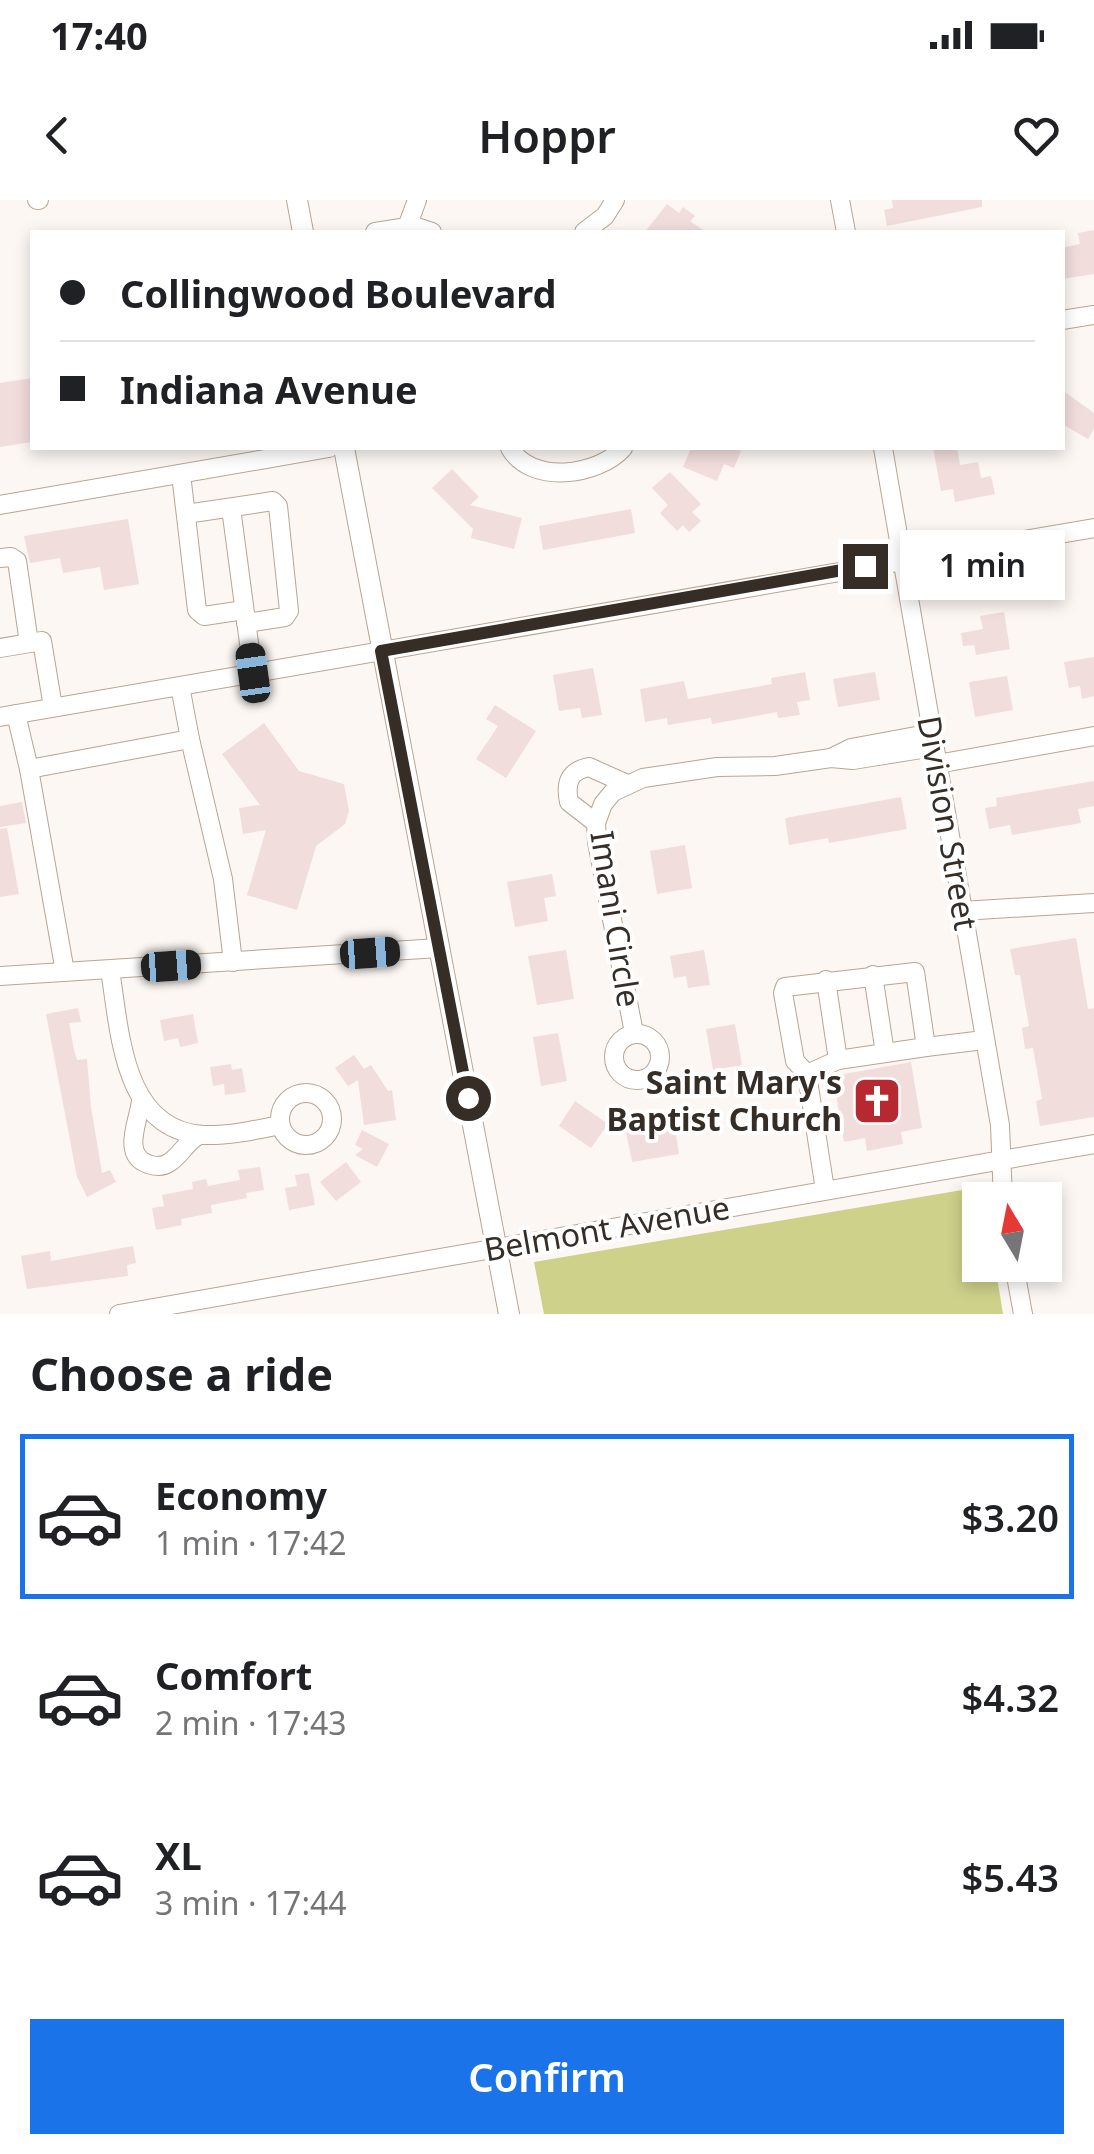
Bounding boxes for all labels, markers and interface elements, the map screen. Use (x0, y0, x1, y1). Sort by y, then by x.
text: 17:40 (50, 9, 148, 61)
text: Hoppr (478, 105, 616, 166)
icon: back (30, 108, 85, 163)
icon: heart (1009, 108, 1064, 163)
text: Collingwood Boulevard (120, 267, 556, 319)
text: Indiana Avenue (120, 363, 418, 415)
callout: 1 min (900, 531, 1065, 601)
text: 1 min (939, 543, 1026, 586)
route end (843, 544, 888, 589)
car (234, 641, 272, 705)
street label: Division Street (909, 712, 988, 933)
street label: Imani Circle (581, 828, 652, 1010)
car (339, 936, 401, 970)
car (140, 949, 202, 983)
place label: Saint Mary's Baptist Church (606, 1060, 842, 1140)
church icon: Saint Mary's Baptist Church (851, 1075, 903, 1127)
route start (446, 1076, 491, 1121)
north arrow (962, 1182, 1062, 1282)
map controls (962, 1182, 1062, 1282)
street label: Belmont Avenue (481, 1185, 733, 1270)
text: Choose a ride (30, 1343, 333, 1404)
text: Economy (155, 1469, 327, 1521)
icon: car (35, 1472, 125, 1562)
text: $3.20 (962, 1491, 1059, 1543)
text: 1 min · 17:42 (155, 1521, 347, 1564)
text: Comfort (155, 1649, 312, 1701)
icon: car (35, 1652, 125, 1742)
text: $4.32 (962, 1671, 1059, 1723)
text: 2 min · 17:43 (155, 1701, 347, 1744)
text: XL (155, 1829, 202, 1881)
icon: car (35, 1832, 125, 1922)
text: $5.43 (962, 1851, 1059, 1903)
text: 3 min · 17:44 (155, 1881, 347, 1924)
button: Confirm (30, 2019, 1064, 2134)

